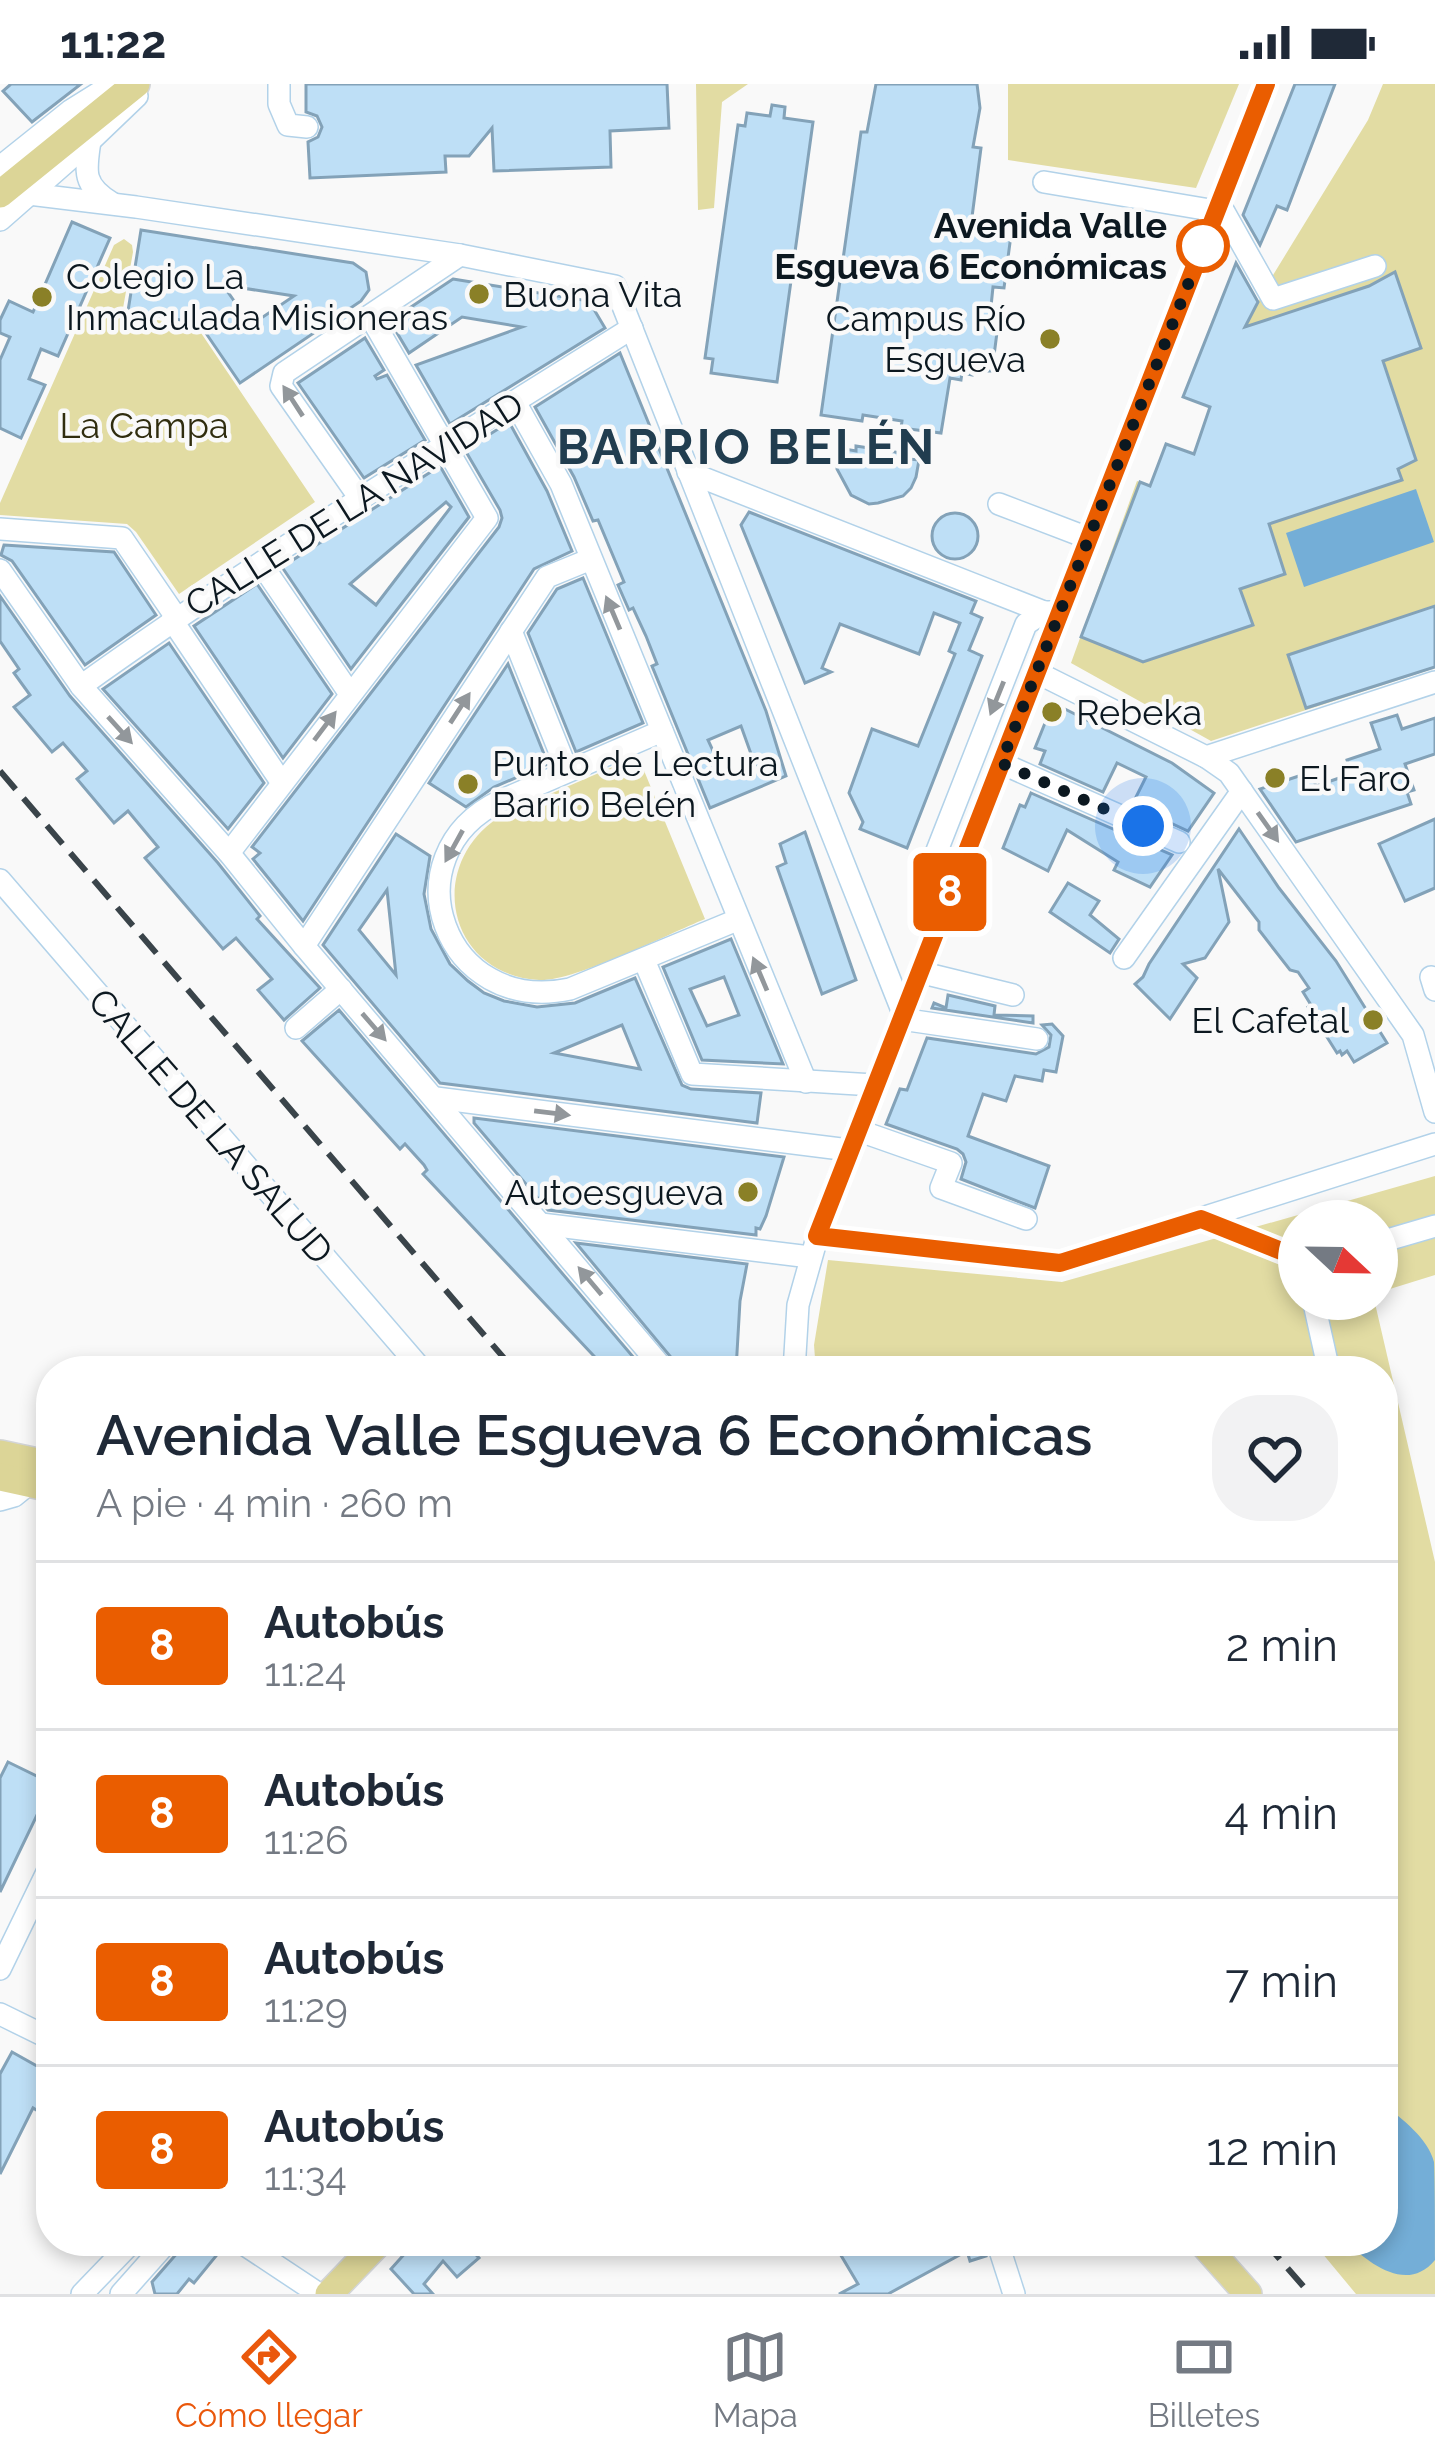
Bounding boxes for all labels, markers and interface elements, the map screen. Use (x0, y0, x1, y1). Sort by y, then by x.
text: 11:22 (60, 16, 166, 69)
place label: Avenida Valle Esgueva 6 Económicas (774, 204, 1167, 287)
marker: Avenida Valle Esgueva 6 Económicas (1178, 221, 1228, 271)
place label: Colegio La Inmaculada Misioneras (66, 255, 448, 338)
place label: Buona Vita (503, 273, 682, 315)
marker: Buona Vita (466, 281, 492, 307)
marker: Colegio La Inmaculada Misioneras (29, 284, 55, 310)
place label: Campus Río Esgueva (826, 297, 1026, 380)
marker: Campus Río Esgueva (1037, 326, 1063, 352)
street label: CALLE DE LA NAVIDAD (177, 383, 531, 625)
one-way arrow (283, 385, 305, 418)
park label: La Campa (59, 404, 229, 446)
district label: BARRIO BELÉN (557, 419, 937, 475)
one-way arrow (603, 594, 622, 630)
one-way arrow (987, 681, 1006, 717)
place label: Rebeka (1076, 691, 1202, 733)
one-way arrow (449, 692, 471, 724)
marker: Rebeka (1039, 699, 1065, 725)
one-way arrow (313, 711, 337, 742)
one-way arrow (106, 716, 133, 745)
place label: Punto de Lectura Barrio Belén (492, 742, 779, 825)
place label: El Faro (1299, 757, 1411, 799)
marker: El Faro (1262, 765, 1288, 791)
marker: Punto de Lectura Barrio Belén (455, 771, 481, 797)
your location (1113, 796, 1173, 856)
one-way arrow (1256, 811, 1279, 844)
one-way arrow (444, 829, 465, 863)
line badge: 8 (911, 853, 989, 931)
text: 8 (937, 867, 963, 916)
one-way arrow (750, 956, 769, 992)
street label: CALLE DE LA SALUD (80, 980, 342, 1272)
place label: El Cafetal (1191, 999, 1349, 1041)
marker: El Cafetal (1360, 1007, 1386, 1033)
one-way arrow (360, 1012, 386, 1042)
one-way arrow (534, 1104, 571, 1123)
place label: Autoesgueva (504, 1171, 724, 1213)
marker: Autoesgueva (735, 1179, 761, 1205)
north arrow (1278, 1200, 1398, 1320)
map controls (1278, 1200, 1398, 1320)
one-way arrow (577, 1266, 603, 1297)
button: heart (1212, 1395, 1338, 1521)
text: Avenida Valle Esgueva 6 Económicas (96, 1401, 1093, 1468)
text: A pie · 4 min · 260 m (96, 1480, 453, 1526)
text: Autobús (264, 1596, 444, 1649)
text: 2 min (1226, 1619, 1338, 1672)
text: 8 (149, 1621, 175, 1670)
text: 11:24 (264, 1649, 346, 1695)
text: Autobús (264, 1764, 444, 1817)
text: 4 min (1225, 1787, 1338, 1840)
text: 8 (149, 1789, 175, 1838)
text: 11:26 (264, 1817, 349, 1863)
text: Autobús (264, 1932, 444, 1985)
text: 7 min (1225, 1955, 1338, 2008)
text: 8 (149, 1957, 175, 2006)
text: 11:29 (264, 1985, 348, 2031)
text: Autobús (264, 2100, 444, 2153)
text: 12 min (1206, 2123, 1338, 2176)
text: 8 (149, 2125, 175, 2174)
text: 11:34 (264, 2153, 347, 2199)
tab: Cómo llegar (175, 2324, 363, 2435)
tab: Mapa (713, 2324, 798, 2435)
tab: Billetes (1148, 2324, 1260, 2435)

